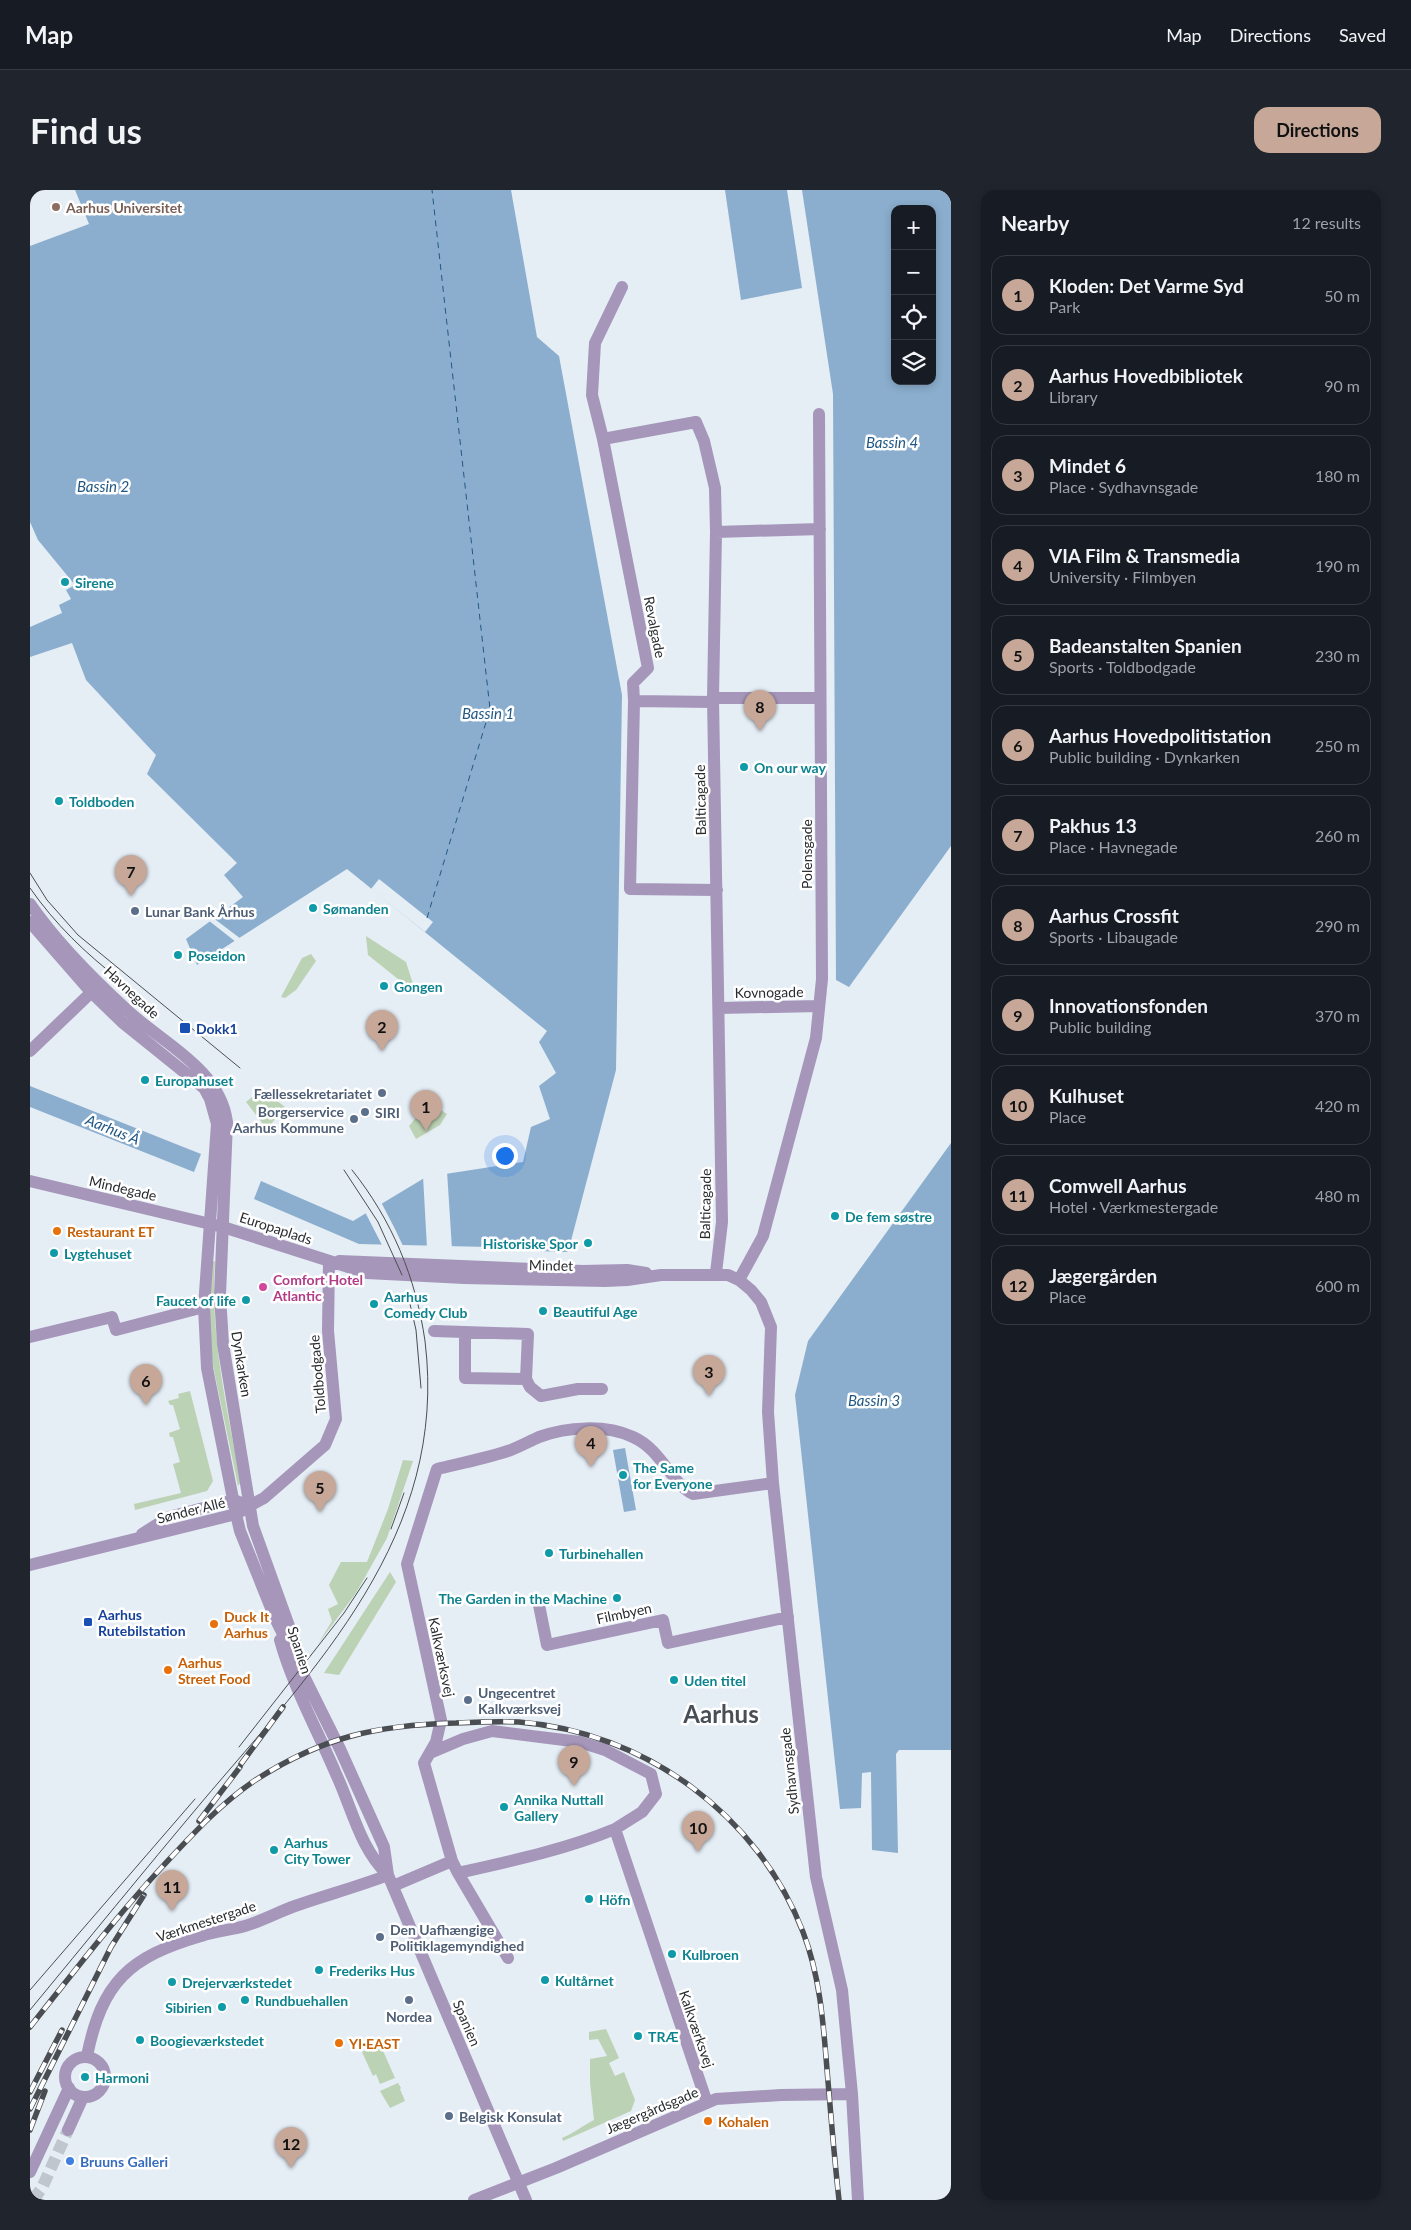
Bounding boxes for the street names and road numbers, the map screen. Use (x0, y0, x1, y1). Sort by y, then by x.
street label: Revalgade (641, 595, 669, 659)
street label: Balticagade (691, 764, 709, 836)
street label: Polensgade (798, 819, 815, 889)
street label: Havnegade (101, 962, 163, 1022)
street label: Kovnogade (734, 983, 804, 1001)
street label: Balticagade (696, 1168, 714, 1240)
street label: Mindegade (88, 1172, 158, 1204)
street label: Europaplads (238, 1208, 314, 1248)
street label: Mindet (529, 1256, 573, 1274)
street label: Dynkarken (228, 1330, 256, 1398)
street label: Toldbodgade (305, 1334, 329, 1414)
street label: Sønder Allé (155, 1493, 227, 1527)
street label: Filmbyen (595, 1599, 653, 1627)
street label: Kalkværksvej (425, 1616, 459, 1698)
street label: Spanien (284, 1624, 316, 1676)
street label: Sydhavnsgade (776, 1727, 802, 1815)
street label: Værkmestergade (154, 1897, 258, 1945)
street label: Kalkværksvej (676, 1988, 718, 2070)
street label: Spanien (450, 1997, 484, 2049)
street label: Jægergårdsgade (603, 2083, 701, 2137)

